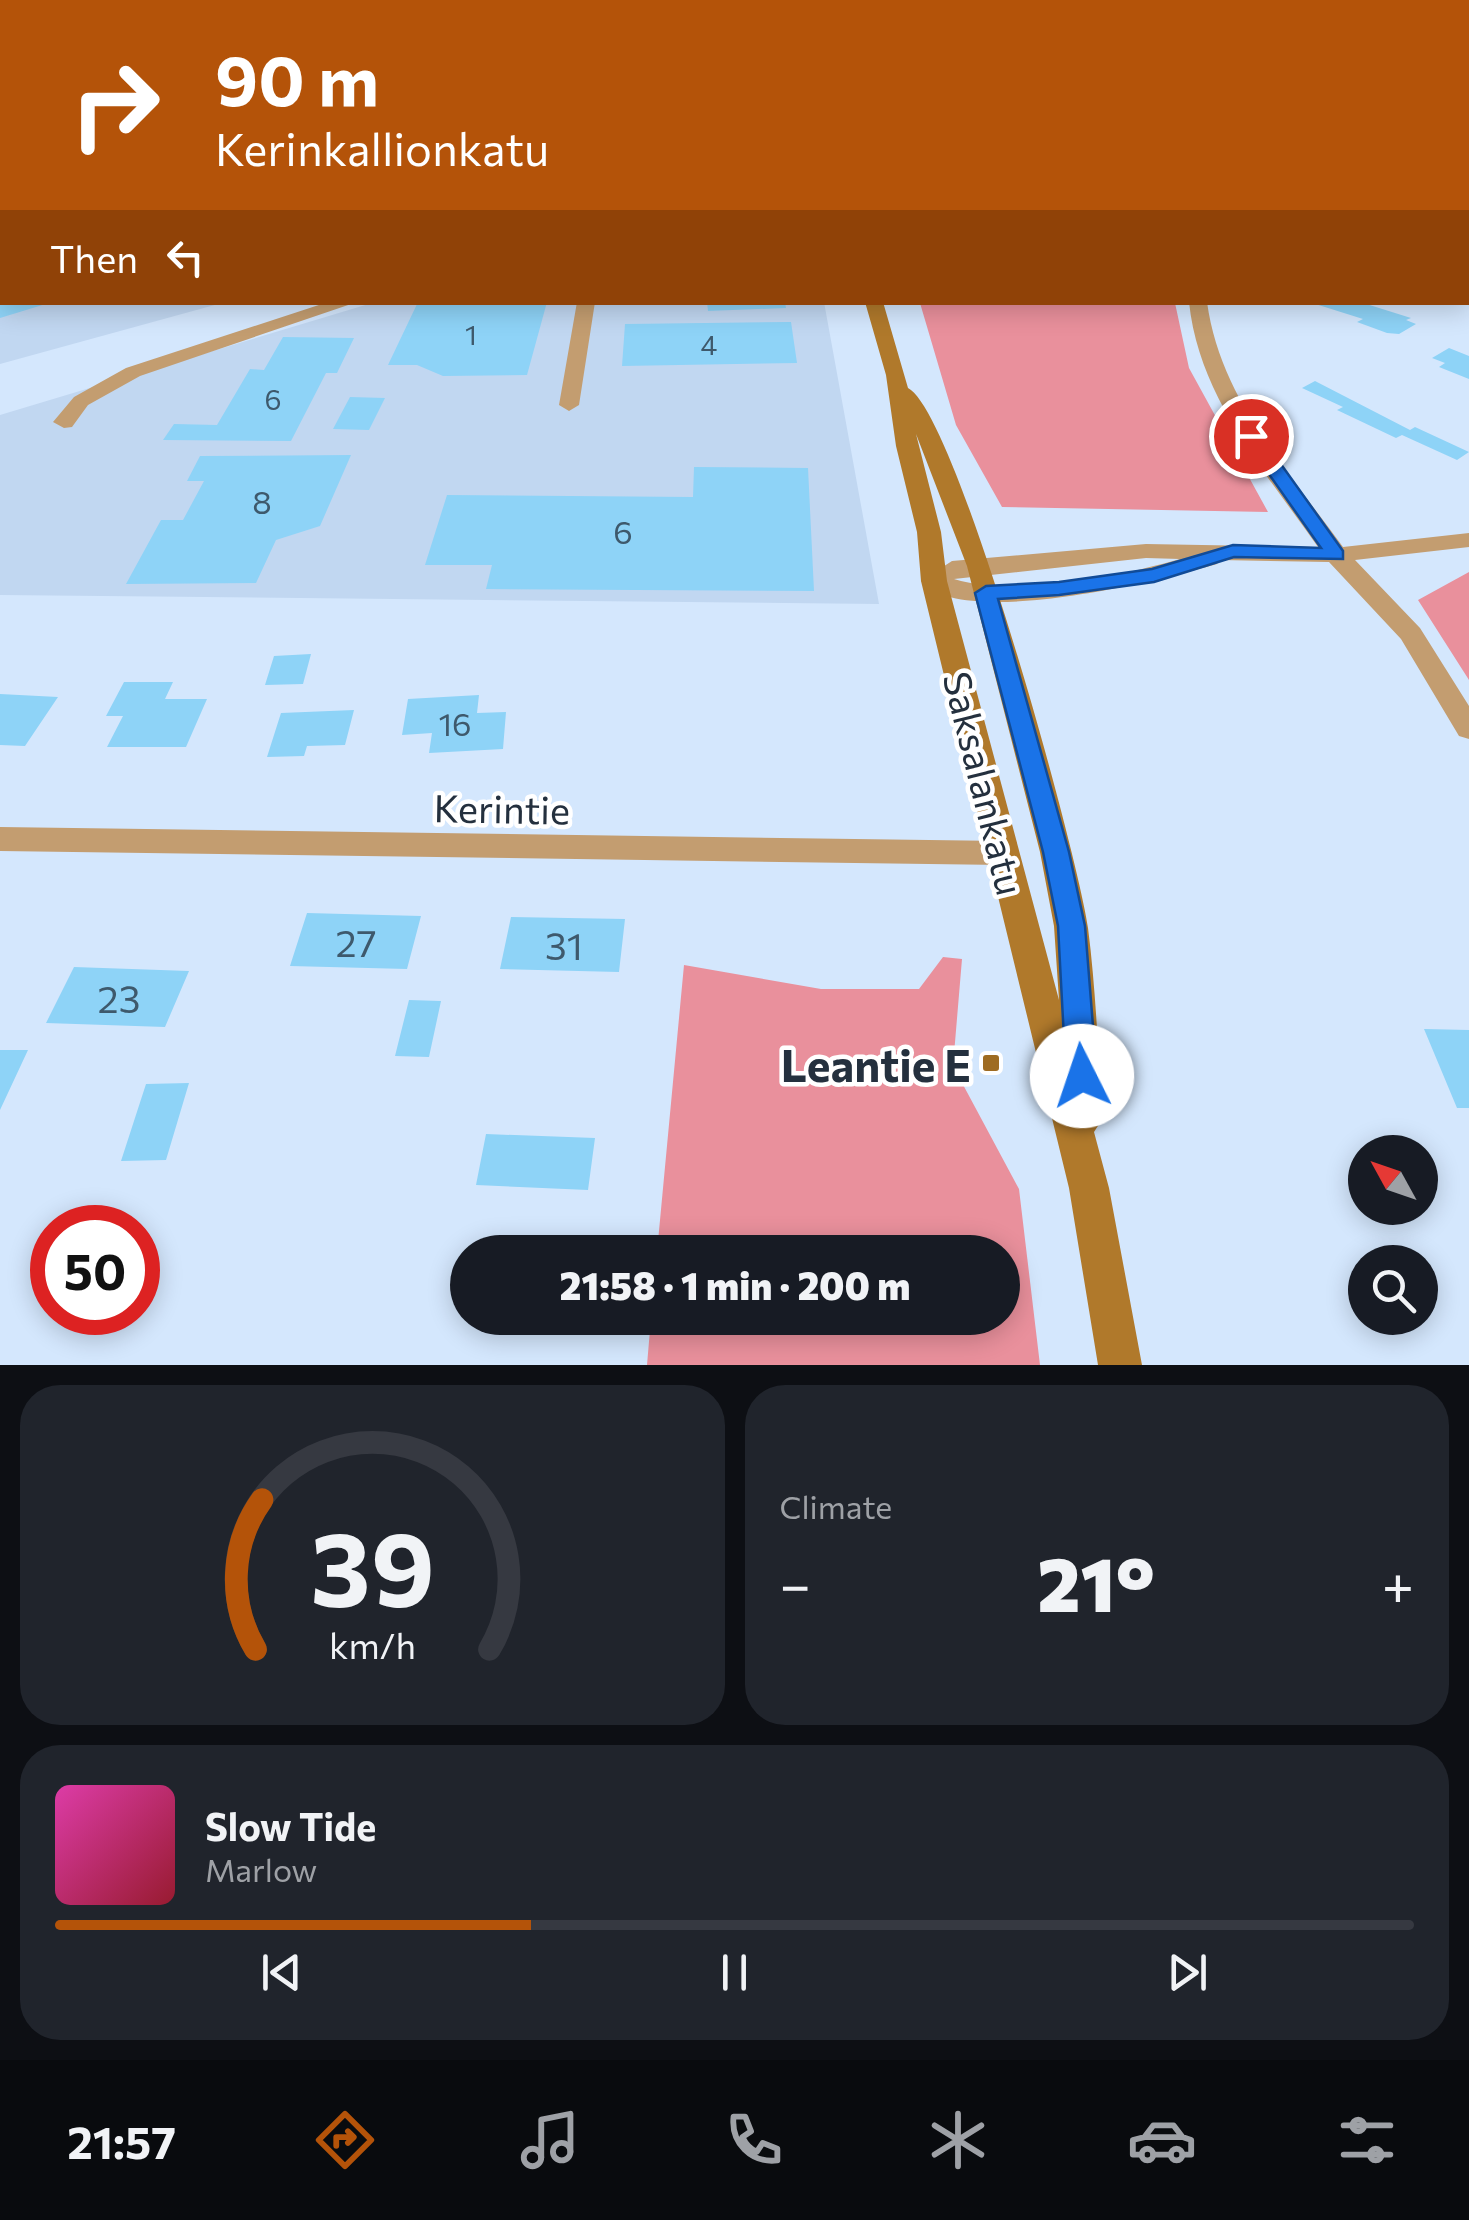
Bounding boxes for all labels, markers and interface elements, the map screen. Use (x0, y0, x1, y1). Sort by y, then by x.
text: 90 m (215, 35, 379, 120)
icon: right (50, 40, 180, 170)
text: Kerinkallionkatu (215, 120, 549, 175)
icon: left (158, 230, 213, 285)
text: Then (50, 234, 138, 281)
house number: 1 (465, 317, 477, 351)
house number: 4 (701, 327, 718, 361)
house number: 6 (265, 382, 282, 416)
pin (1209, 394, 1294, 479)
icon: arrive (1224, 409, 1279, 464)
house number: 8 (252, 481, 272, 521)
house number: 6 (613, 511, 633, 551)
street label: Saksalankatu (935, 666, 1035, 900)
house number: 16 (438, 703, 472, 743)
street label: Kerintie (433, 783, 571, 833)
house number: 27 (335, 918, 377, 965)
house number: 31 (545, 921, 583, 968)
house number: 23 (98, 974, 140, 1021)
position arrow (1030, 1024, 1134, 1128)
place label: Leantie E (781, 1036, 971, 1091)
marker: Leantie E (980, 1052, 1002, 1074)
north arrow (1348, 1135, 1438, 1225)
map controls (1348, 1135, 1438, 1335)
speed limit sign: 50 (30, 1205, 160, 1335)
button: search (1348, 1245, 1438, 1335)
text: 21:58 · 1 min · 200 m (560, 1261, 910, 1308)
text: Climate (780, 1486, 892, 1526)
text: 39 (310, 1501, 435, 1628)
text: 21° (1037, 1536, 1155, 1627)
text: − (780, 1549, 811, 1616)
text: + (1382, 1549, 1414, 1616)
text: km/h (329, 1623, 416, 1666)
text: Slow Tide (205, 1802, 376, 1849)
text: Marlow (205, 1849, 317, 1889)
icon: previous (254, 1945, 309, 2000)
icon: pause (707, 1945, 762, 2000)
icon: next (1160, 1945, 1215, 2000)
icon: directions (310, 2105, 380, 2175)
icon: music (515, 2105, 585, 2175)
icon: phone (719, 2105, 789, 2175)
icon: climate (923, 2105, 993, 2175)
icon: car (1127, 2105, 1197, 2175)
icon: filters (1332, 2105, 1402, 2175)
text: 21:57 (67, 2113, 176, 2168)

